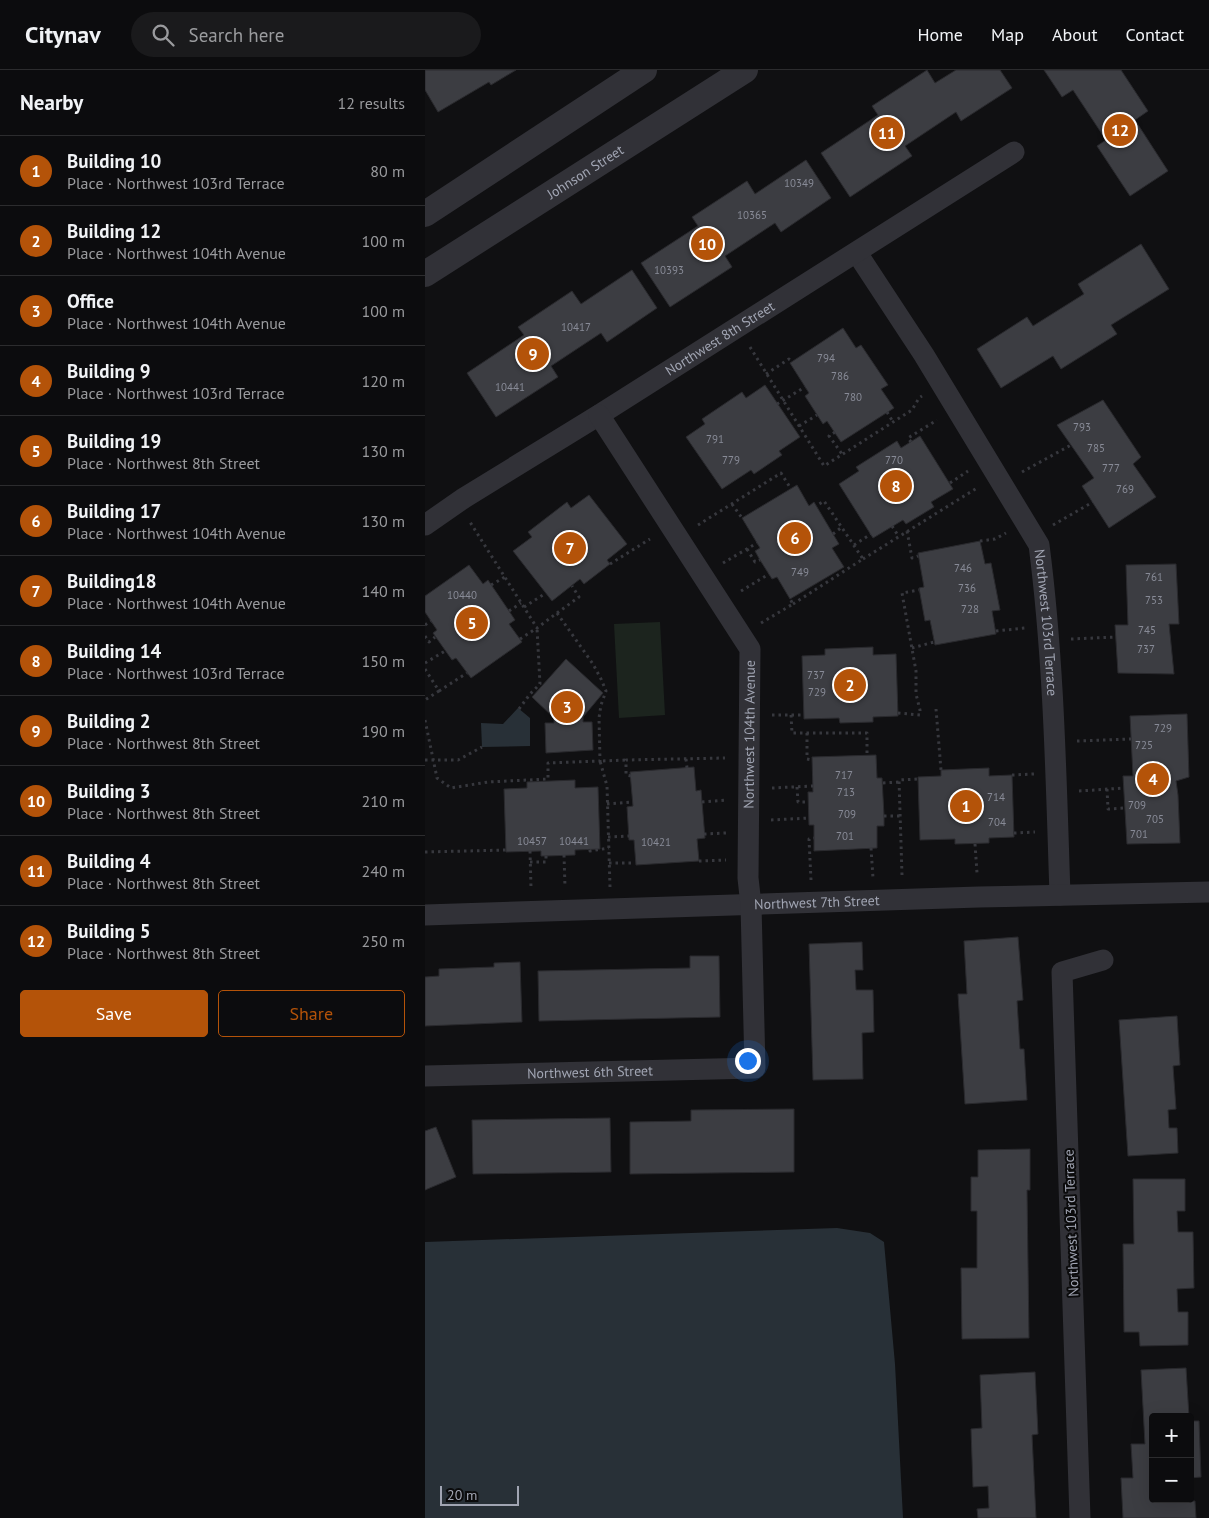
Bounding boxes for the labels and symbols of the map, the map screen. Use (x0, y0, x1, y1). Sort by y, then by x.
pin: 12 (1104, 111, 1136, 149)
pin: 11 (871, 114, 903, 152)
street label: Johnson Street (543, 141, 627, 204)
house number: 10349 (784, 176, 814, 190)
house number: 10365 (737, 208, 767, 222)
pin: 10 (691, 225, 723, 263)
house number: 10393 (654, 263, 684, 277)
street label: Northwest 8th Street (662, 297, 778, 380)
house number: 10417 (561, 320, 591, 334)
pin: 9 (517, 335, 549, 373)
house number: 794 (817, 351, 835, 365)
house number: 786 (831, 369, 849, 383)
house number: 10441 (495, 380, 525, 394)
house number: 780 (844, 390, 862, 404)
house number: 793 (1073, 420, 1091, 434)
house number: 791 (706, 432, 724, 446)
house number: 785 (1087, 441, 1105, 455)
house number: 779 (722, 453, 740, 467)
house number: 770 (885, 453, 903, 467)
house number: 777 (1102, 461, 1120, 475)
pin: 8 (880, 467, 912, 505)
house number: 769 (1116, 482, 1134, 496)
pin: 6 (779, 519, 811, 557)
pin: 7 (554, 529, 586, 567)
street label: Northwest 103rd Terrace (1031, 548, 1061, 697)
house number: 746 (954, 561, 972, 575)
house number: 749 (791, 565, 809, 579)
house number: 761 (1145, 570, 1163, 584)
house number: 736 (958, 581, 976, 595)
house number: 10440 (447, 588, 477, 602)
house number: 753 (1145, 593, 1163, 607)
house number: 728 (961, 602, 979, 616)
pin: 5 (456, 604, 488, 642)
house number: 745 (1138, 623, 1156, 637)
house number: 737 (1137, 642, 1155, 656)
street label: Northwest 104th Avenue (740, 660, 759, 809)
pin: 2 (834, 666, 866, 704)
house number: 737 (807, 668, 825, 682)
house number: 729 (808, 685, 826, 699)
pin: 3 (551, 688, 583, 726)
house number: 729 (1154, 721, 1172, 735)
house number: 725 (1135, 738, 1153, 752)
pin: 4 (1137, 760, 1169, 798)
house number: 717 (835, 768, 853, 782)
house number: 713 (837, 785, 855, 799)
pin: 1 (950, 787, 982, 825)
house number: 714 (987, 790, 1005, 804)
house number: 709 (1128, 798, 1146, 812)
house number: 709 (838, 807, 856, 821)
house number: 705 (1146, 812, 1164, 826)
house number: 704 (988, 815, 1006, 829)
house number: 701 (1130, 827, 1148, 841)
house number: 701 (836, 829, 854, 843)
house number: 10457 (517, 834, 547, 848)
house number: 10441 (559, 834, 589, 848)
house number: 10421 (641, 835, 671, 849)
street label: Northwest 7th Street (754, 891, 880, 913)
your location (735, 1048, 761, 1074)
street label: Northwest 6th Street (527, 1061, 653, 1083)
street label: Northwest 103rd Terrace (1059, 1149, 1083, 1297)
scale bar (440, 1483, 519, 1506)

